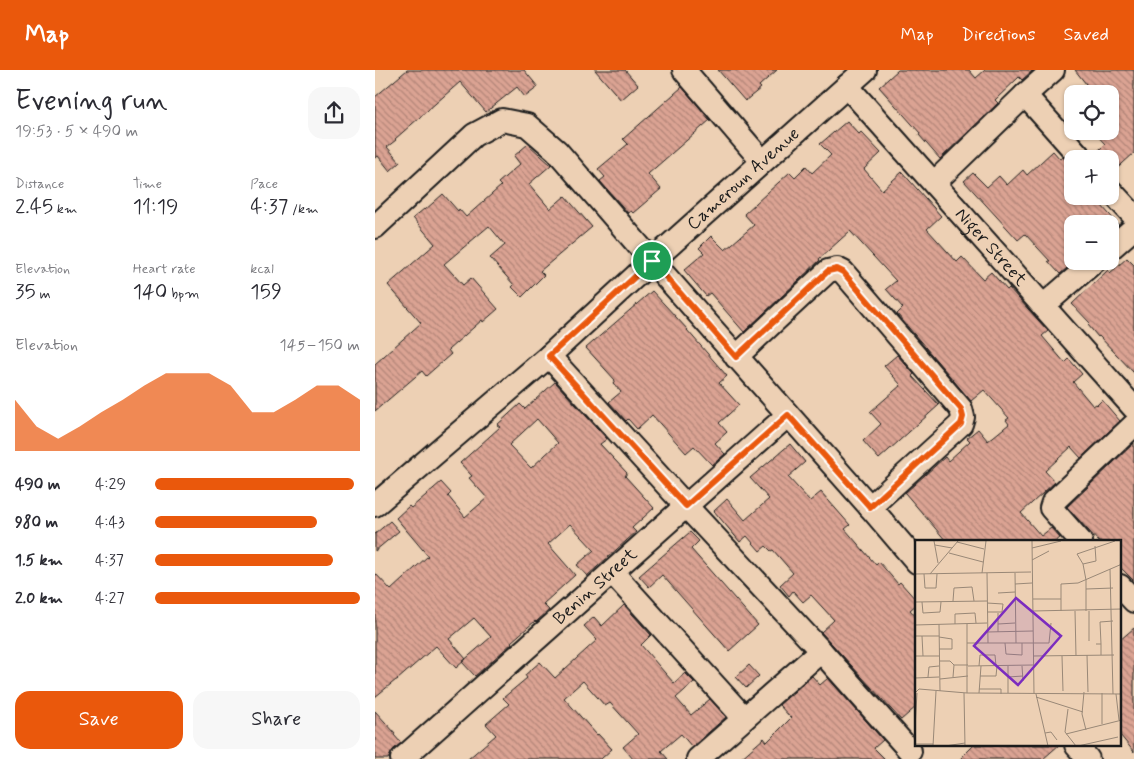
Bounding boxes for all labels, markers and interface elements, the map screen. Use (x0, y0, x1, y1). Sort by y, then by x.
text: Map (25, 20, 69, 51)
text: Map (901, 23, 934, 47)
text: Directions (962, 23, 1036, 47)
text: Saved (1064, 23, 1109, 47)
text: Evening run (15, 83, 168, 120)
map controls (1064, 85, 1119, 270)
button: locate (1064, 85, 1119, 140)
button: share (308, 87, 360, 139)
text: 19:53 · 5 × 490 m (15, 121, 138, 142)
street label: Cameroun Avenue (682, 122, 805, 236)
button: + (1064, 150, 1119, 205)
text: Distance (15, 175, 64, 193)
text: Time (133, 175, 162, 193)
text: Pace (250, 175, 278, 193)
text: 2.45 (15, 193, 53, 221)
text: 11:19 (133, 193, 179, 221)
text: 4:37 (250, 193, 288, 221)
text: km (53, 200, 77, 218)
text: /km (288, 200, 319, 218)
street label: Niger Street (949, 203, 1032, 292)
button: − (1064, 215, 1119, 270)
pin (631, 240, 673, 282)
icon: arrive (638, 247, 666, 275)
text: Elevation (15, 260, 70, 278)
text: Heart rate (133, 260, 196, 278)
text: kcal (250, 260, 274, 278)
text: 35 (15, 278, 36, 306)
text: 140 (133, 278, 167, 306)
text: 159 (250, 278, 282, 306)
text: m (36, 285, 51, 303)
text: bpm (167, 285, 199, 303)
text: Elevation (15, 335, 78, 356)
text: 145–150 m (280, 335, 360, 356)
text: 490 m (15, 474, 61, 495)
text: 4:29 (95, 474, 126, 495)
text: 980 m (15, 512, 58, 533)
text: 4:43 (95, 512, 125, 533)
inset map (915, 540, 1121, 746)
street label: Benin Street (548, 542, 643, 631)
text: 1.5 km (15, 550, 63, 571)
text: 4:37 (95, 550, 124, 571)
text: 2.0 km (15, 588, 63, 609)
text: 4:27 (95, 588, 124, 609)
button: Save (15, 691, 183, 749)
button: Share (193, 691, 360, 749)

